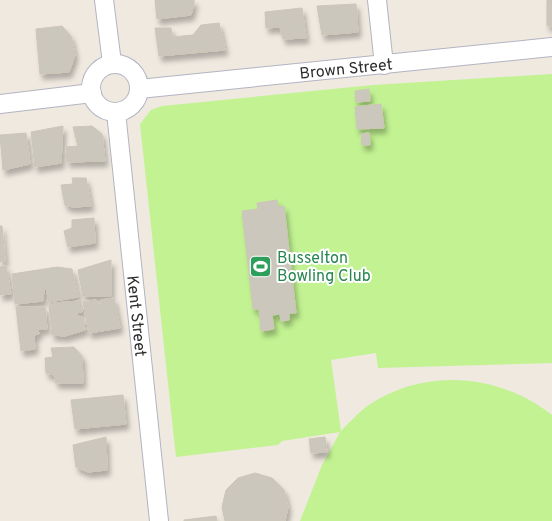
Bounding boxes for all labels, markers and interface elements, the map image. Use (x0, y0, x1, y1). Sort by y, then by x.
street label: Brown Street (299, 55, 394, 85)
place label: Busselton Bowling Club (277, 249, 371, 287)
sports icon: Busselton Bowling Club (249, 254, 273, 278)
street label: Kent Street (121, 274, 150, 358)

